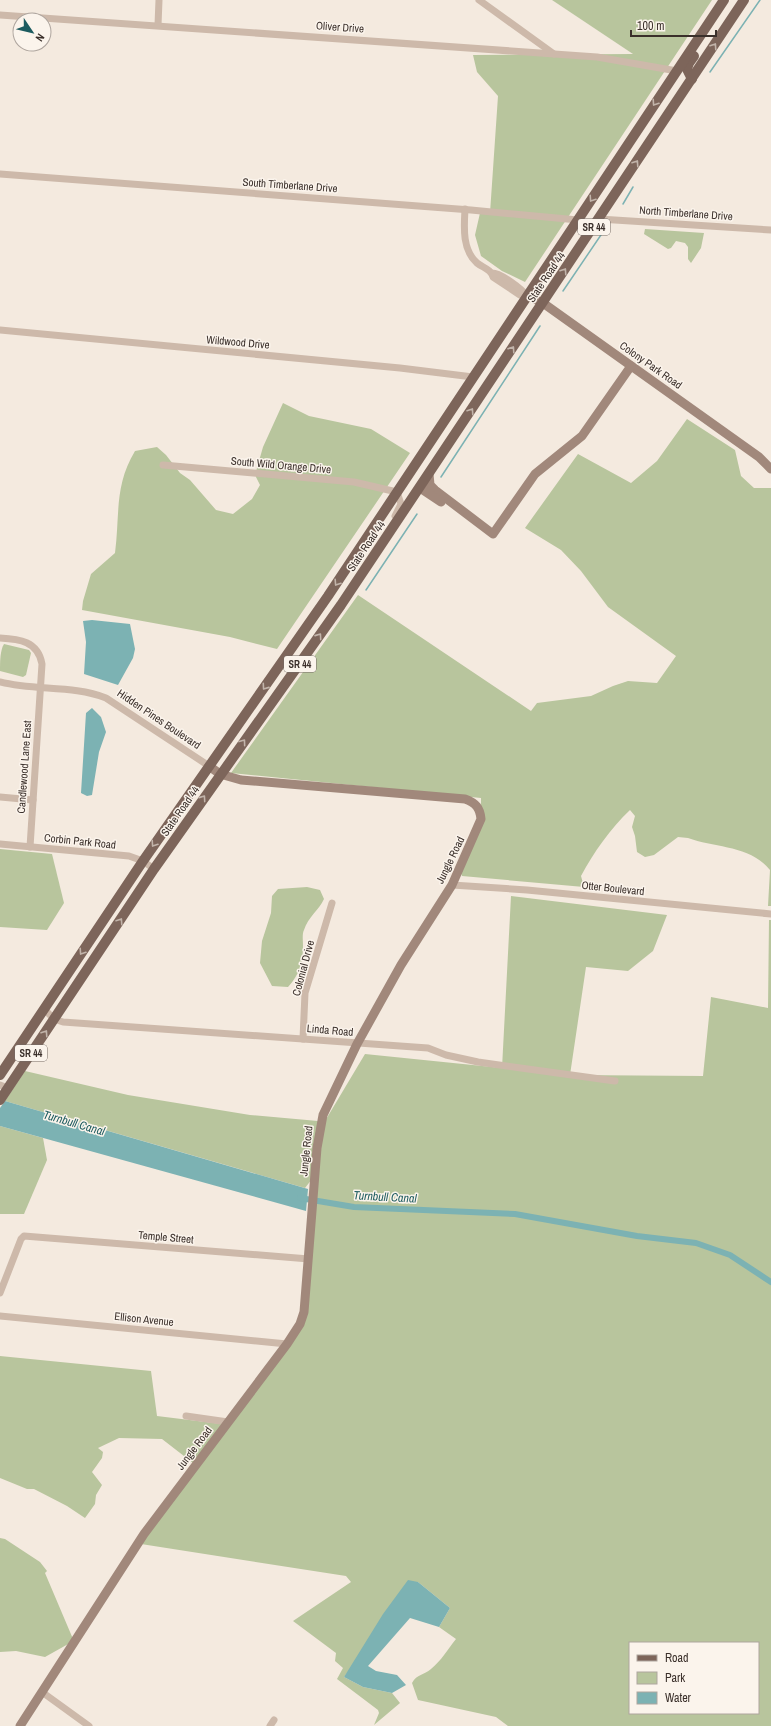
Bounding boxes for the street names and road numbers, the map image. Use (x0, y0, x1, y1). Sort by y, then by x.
street label: Oliver Drive (316, 18, 364, 36)
street label: South Timberlane Drive (242, 175, 338, 195)
street label: North Timberlane Drive (639, 203, 733, 223)
road number: SR 44 (578, 219, 610, 235)
street label: State Road 44 (524, 249, 568, 305)
street label: Wildwood Drive (206, 332, 270, 352)
street label: Colony Park Road (617, 338, 685, 392)
street label: South Wild Orange Drive (230, 454, 332, 476)
street label: State Road 44 (344, 518, 388, 574)
road number: SR 44 (284, 656, 316, 672)
street label: Hidden Pines Boulevard (115, 686, 203, 752)
street label: Candlewood Lane East (14, 720, 34, 814)
street label: State Road 44 (158, 783, 202, 839)
street label: Corbin Park Road (43, 830, 117, 852)
street label: Jungle Road (433, 834, 467, 886)
street label: Otter Boulevard (581, 878, 645, 898)
street label: Colonial Drive (289, 939, 317, 997)
street label: Linda Road (306, 1021, 354, 1039)
road number: SR 44 (15, 1045, 47, 1061)
street label: Jungle Road (296, 1125, 316, 1177)
street label: Temple Street (138, 1228, 195, 1246)
street label: Ellison Avenue (114, 1309, 174, 1329)
street label: Jungle Road (173, 1424, 215, 1472)

